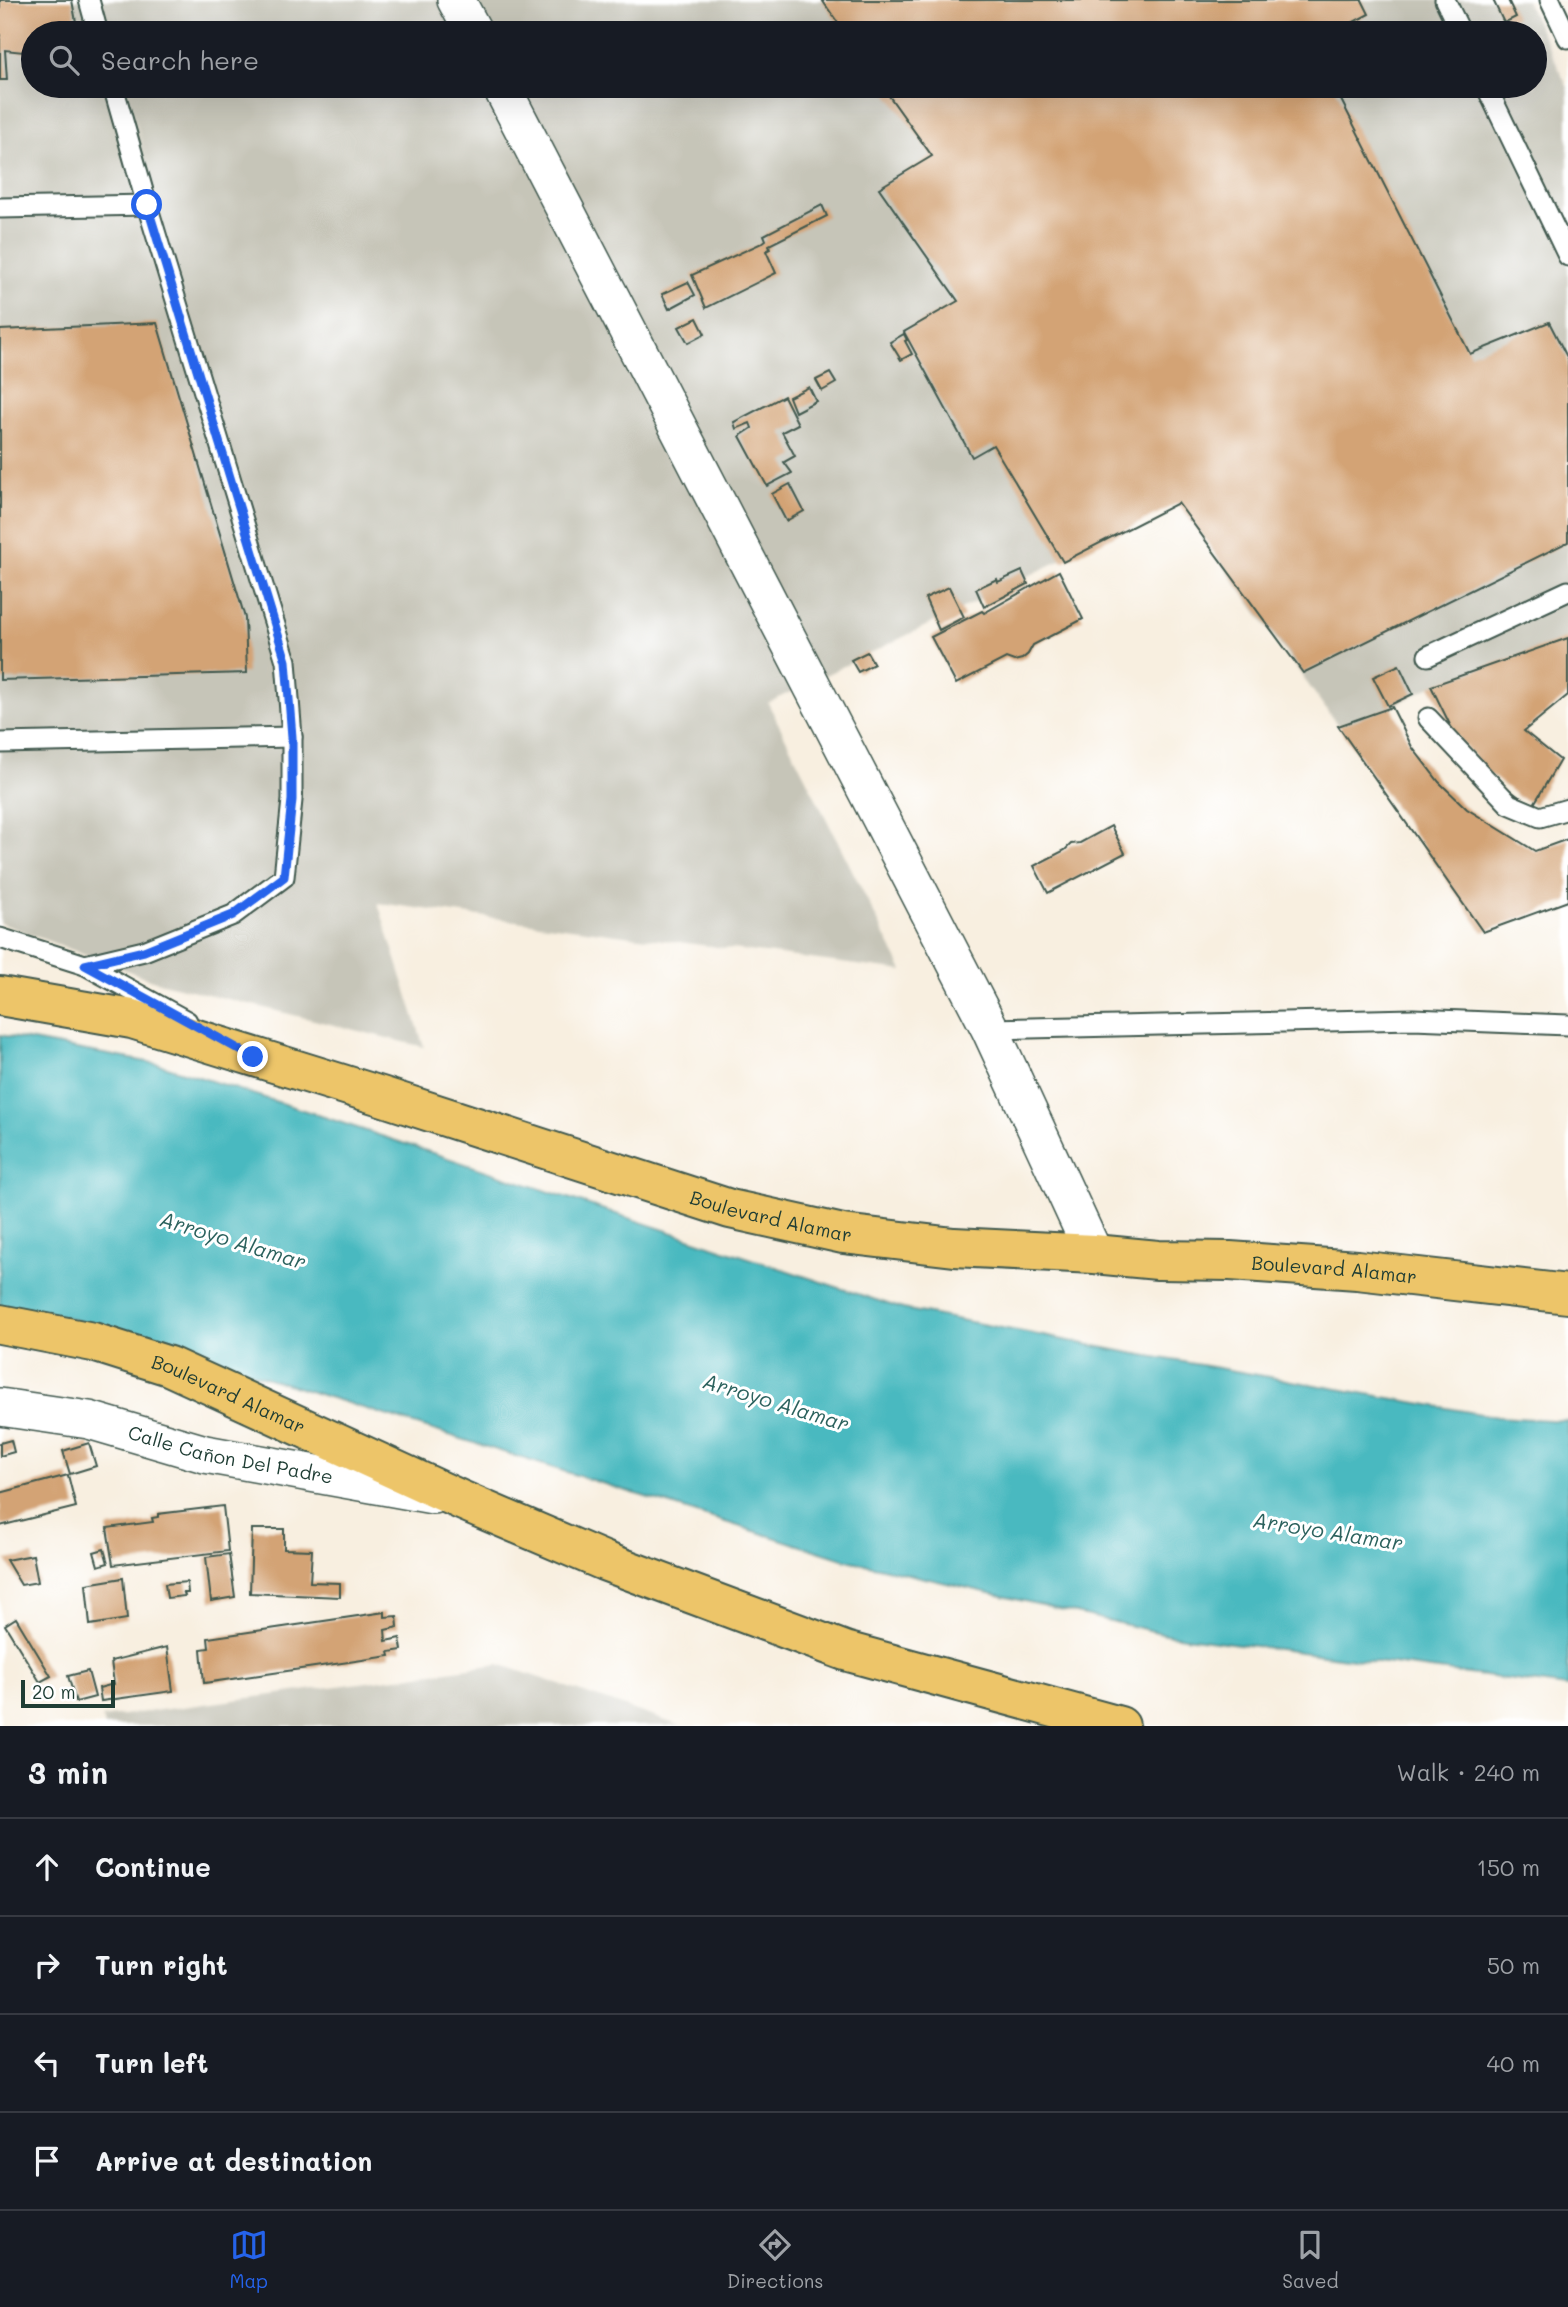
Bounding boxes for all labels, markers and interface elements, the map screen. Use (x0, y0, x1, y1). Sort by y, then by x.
search box (21, 21, 1547, 98)
icon: search (45, 41, 83, 79)
text: Search here (101, 43, 259, 77)
route start (131, 189, 162, 220)
route end (237, 1041, 268, 1072)
street label: Boulevard Alamar (687, 1184, 853, 1247)
water label: Arroyo Alamar (157, 1205, 310, 1275)
street label: Boulevard Alamar (1251, 1250, 1418, 1289)
street label: Boulevard Alamar (149, 1348, 309, 1439)
water label: Arroyo Alamar (700, 1367, 853, 1437)
street label: Calle Cañon Del Padre (125, 1419, 335, 1489)
water label: Arroyo Alamar (1251, 1505, 1405, 1556)
scale bar (21, 1677, 116, 1709)
text: 20 m (32, 1679, 76, 1704)
text: 3 min (28, 1752, 108, 1792)
text: Walk · 240 m (1397, 1757, 1540, 1787)
icon: ahead (28, 1848, 66, 1886)
text: Continue (95, 1850, 211, 1884)
text: 150 m (1476, 1852, 1540, 1882)
icon: right (28, 1946, 66, 1984)
text: Turn right (95, 1948, 228, 1982)
text: 50 m (1487, 1950, 1540, 1980)
icon: left (28, 2044, 66, 2082)
text: Turn left (95, 2046, 208, 2080)
text: 40 m (1487, 2048, 1540, 2078)
icon: arrive (28, 2142, 66, 2180)
text: Arrive at destination (95, 2144, 372, 2178)
tab: Map (229, 2226, 268, 2293)
tab: Directions (727, 2226, 823, 2293)
tab: Saved (1282, 2226, 1339, 2293)

